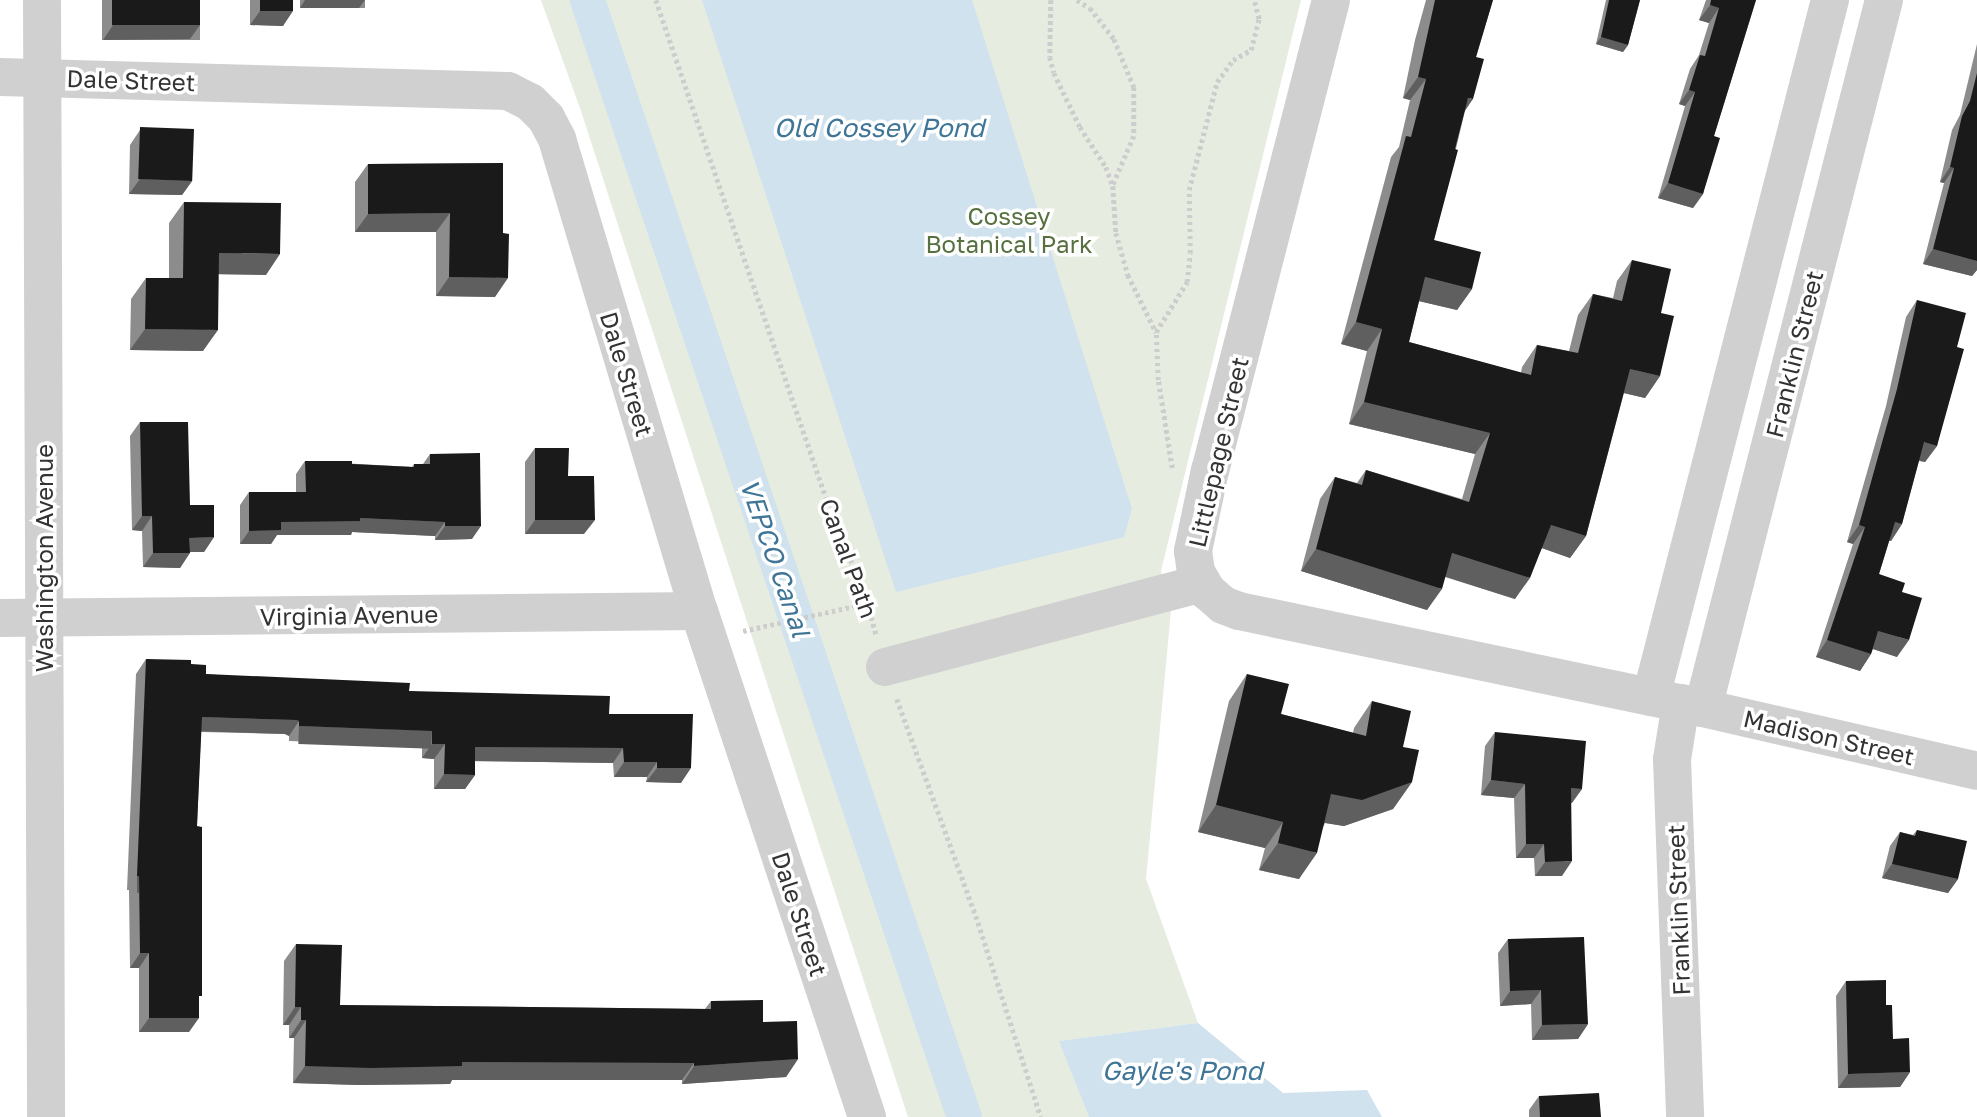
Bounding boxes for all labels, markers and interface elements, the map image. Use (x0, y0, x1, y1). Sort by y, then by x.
street label: Dale Street (66, 63, 196, 97)
water label: Old Cossey Pond (774, 112, 984, 144)
park label: Cossey Botanical Park (925, 202, 1093, 258)
street label: Franklin Street (1759, 267, 1829, 441)
street label: Dale Street (594, 308, 660, 440)
street label: Littlepage Street (1182, 354, 1254, 550)
street label: Washington Avenue (30, 444, 58, 672)
water label: VEPCO Canal (733, 475, 817, 641)
street label: Canal Path (814, 494, 884, 622)
street label: Virginia Avenue (260, 599, 438, 631)
street label: Madison Street (1741, 703, 1917, 771)
street label: Franklin Street (1661, 824, 1695, 996)
street label: Dale Street (766, 848, 834, 980)
water label: Gayle's Pond (1102, 1055, 1262, 1087)

